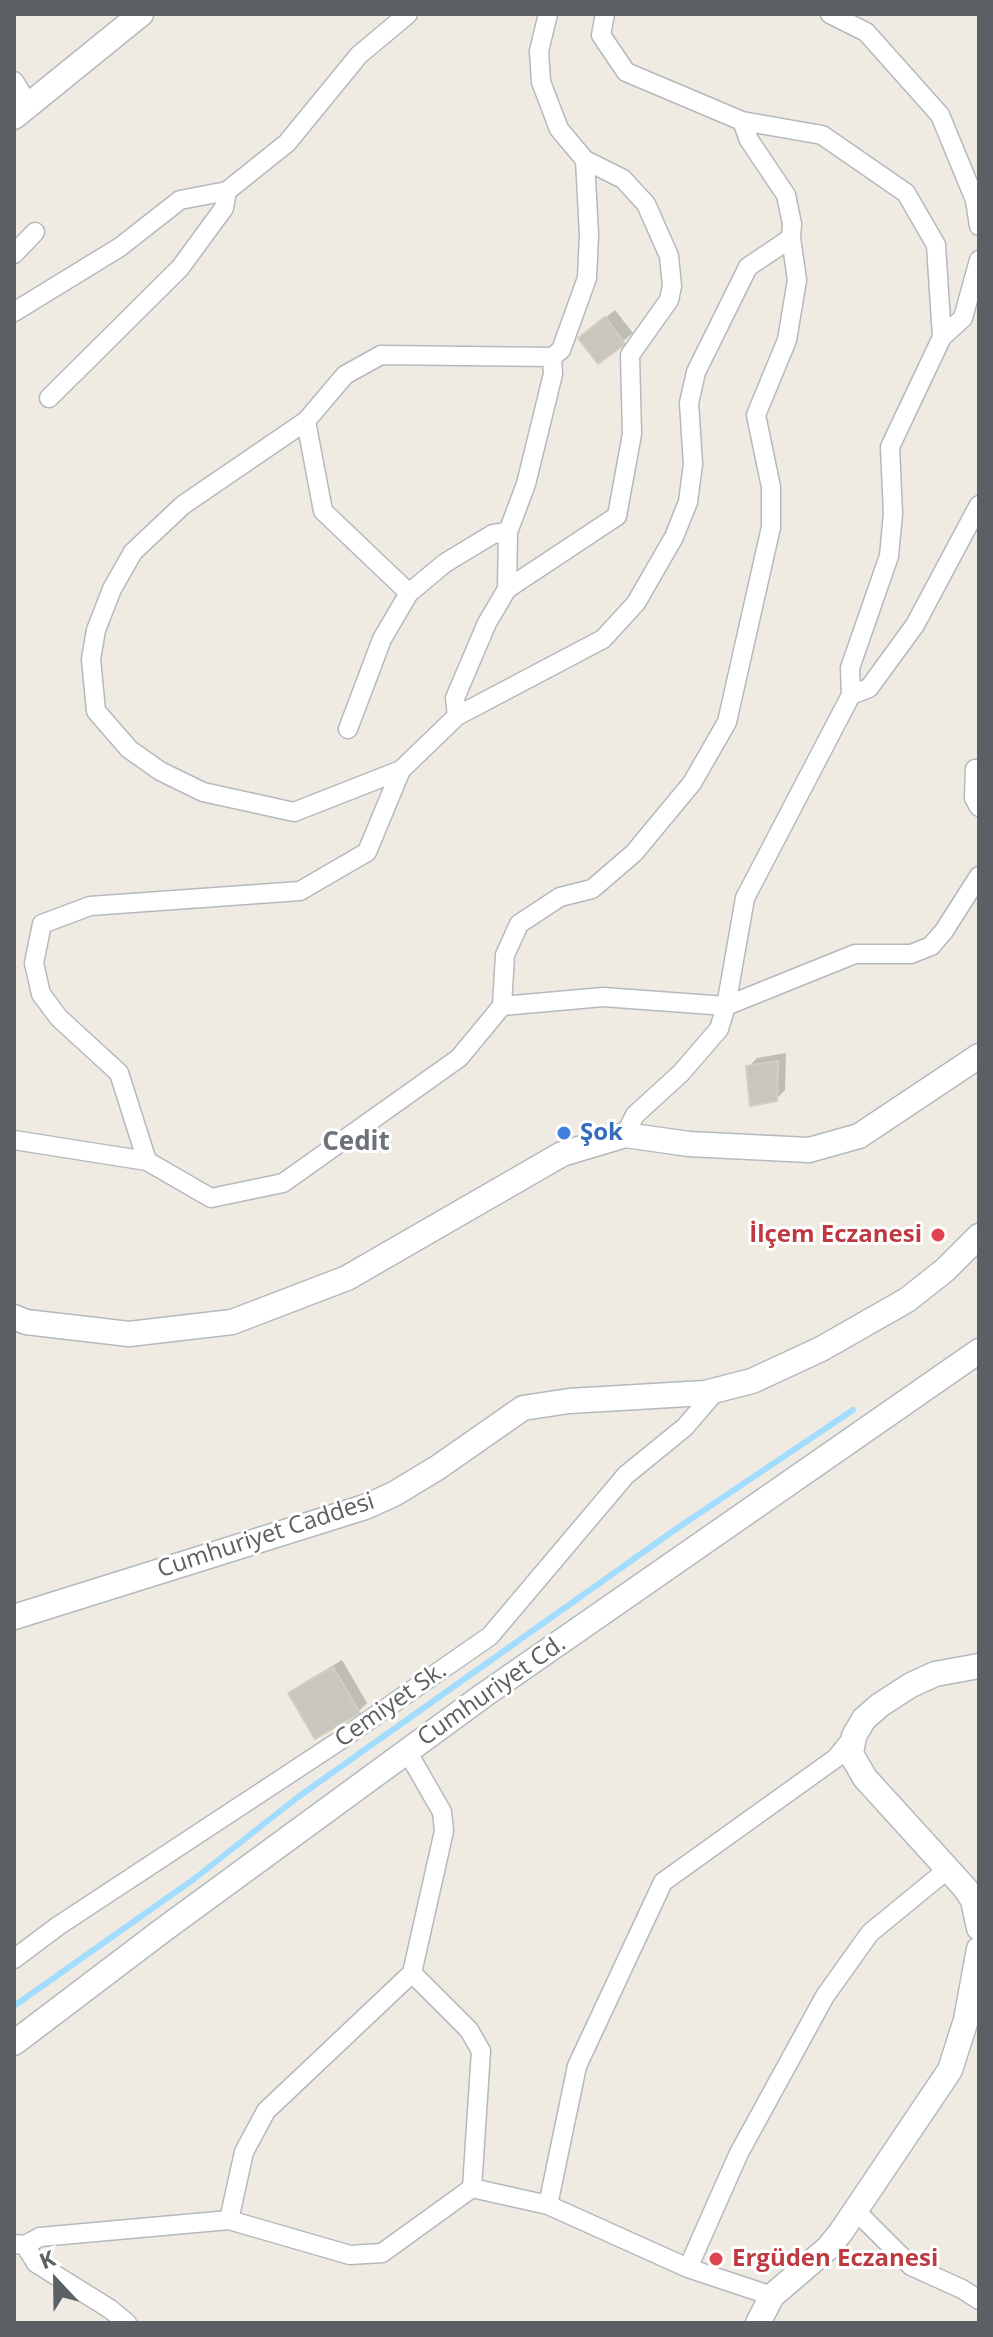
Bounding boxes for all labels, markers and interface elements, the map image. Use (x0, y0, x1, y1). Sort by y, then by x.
place label: Şok (580, 1119, 623, 1147)
marker: Şok (555, 1124, 573, 1142)
district label: Cedit (322, 1127, 390, 1159)
place label: İlçem Eczanesi (749, 1221, 922, 1249)
marker: İlçem Eczanesi (929, 1226, 947, 1244)
street label: Cumhuriyet Caddesi (154, 1487, 378, 1585)
street label: Cumhuriyet Cd. (413, 1629, 571, 1753)
street label: Cemiyet Sk. (330, 1656, 452, 1754)
north arrow (16, 2241, 96, 2321)
text: K (35, 2242, 59, 2275)
place label: Ergüden Eczanesi (732, 2245, 938, 2273)
marker: Ergüden Eczanesi (707, 2250, 725, 2268)

